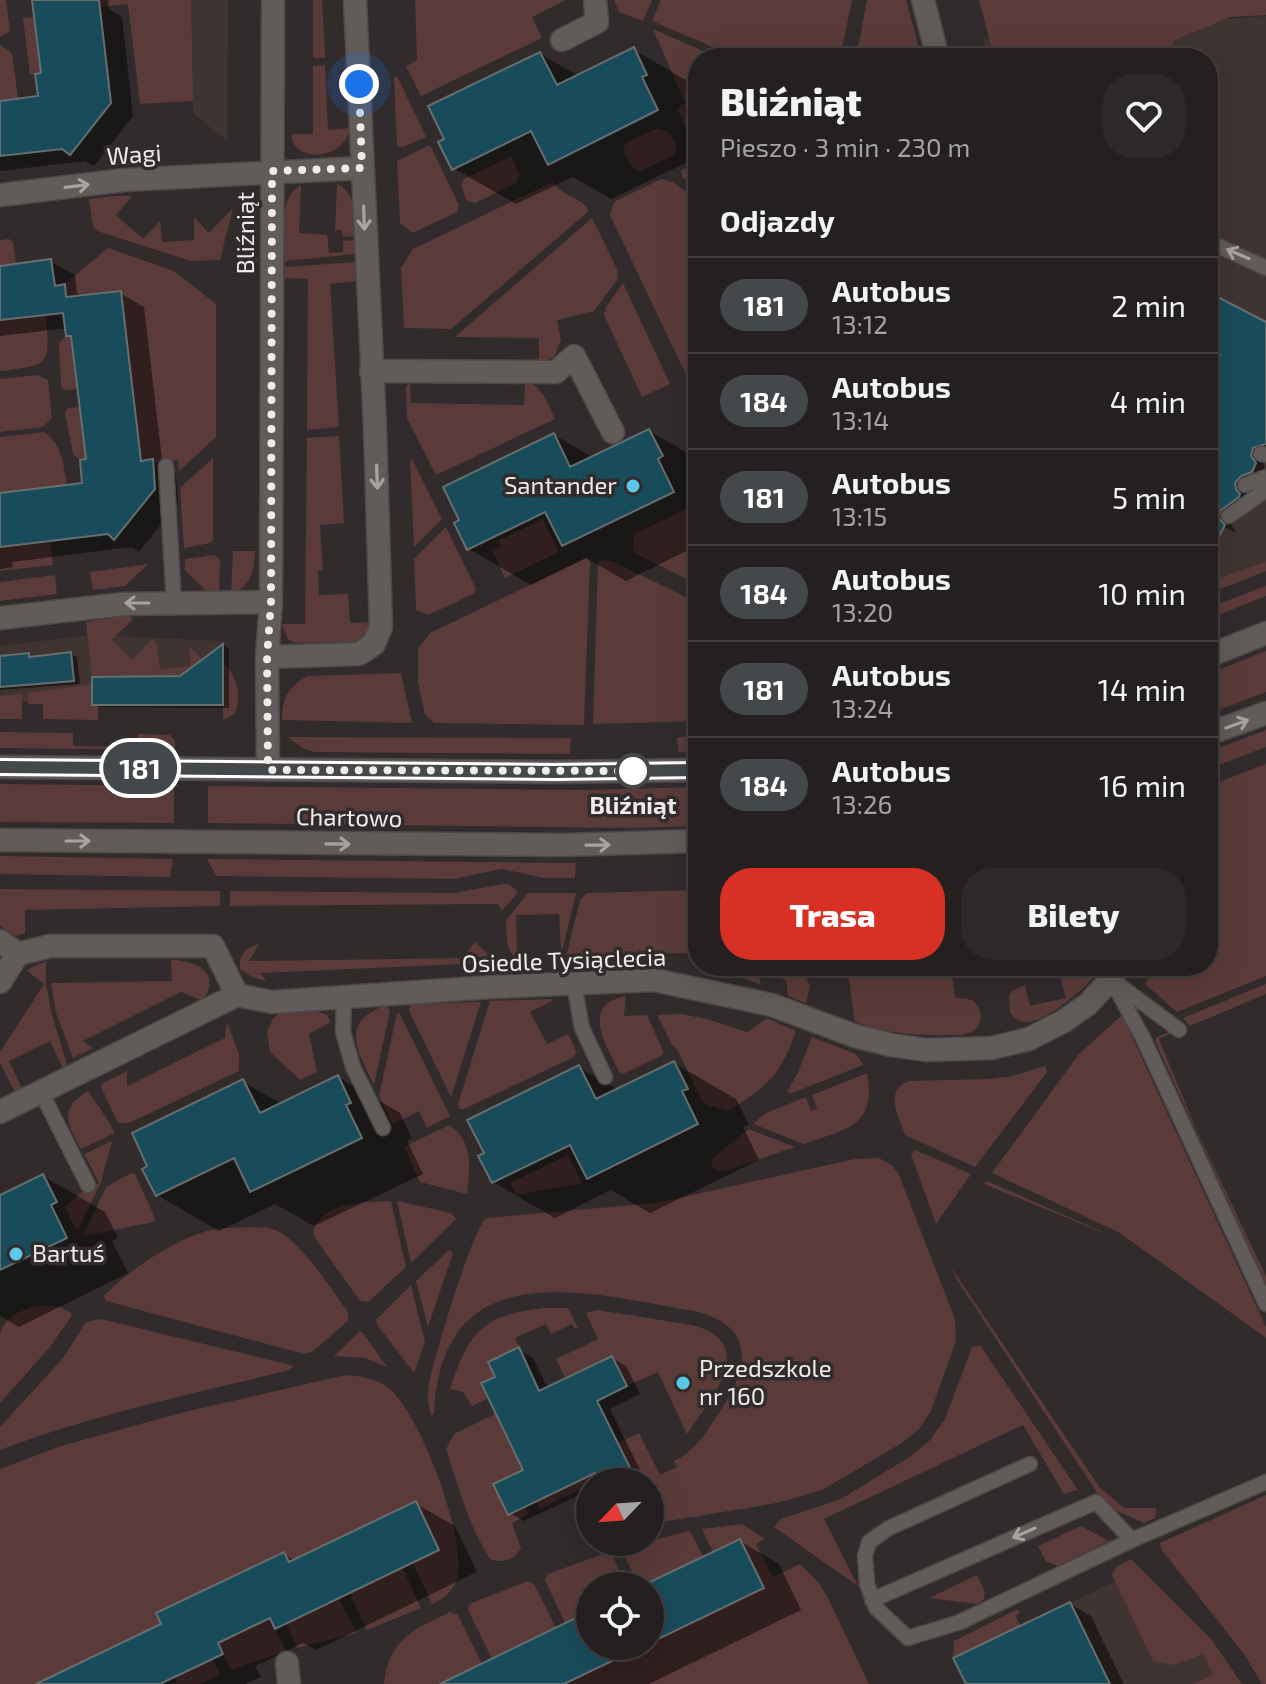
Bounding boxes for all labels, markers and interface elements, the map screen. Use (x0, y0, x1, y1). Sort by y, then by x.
your location (339, 64, 379, 104)
button: heart (1102, 74, 1186, 158)
text: Bliźniąt (720, 78, 862, 124)
text: Pieszo · 3 min · 230 m (720, 131, 970, 162)
street label: Wagi (105, 137, 162, 170)
one-way arrow (64, 178, 90, 193)
street label: Bliźniąt (230, 192, 259, 274)
text: Odjazdy (720, 202, 835, 238)
one-way arrow (357, 204, 372, 231)
one-way arrow (1226, 246, 1251, 261)
text: Autobus (832, 272, 951, 308)
text: 2 min (1111, 287, 1186, 323)
text: 181 (743, 288, 785, 322)
text: 13:12 (832, 308, 888, 339)
text: Autobus (832, 368, 951, 404)
text: 4 min (1110, 383, 1186, 419)
text: 184 (740, 384, 788, 418)
text: 13:14 (832, 404, 889, 435)
one-way arrow (369, 463, 384, 490)
text: Autobus (832, 464, 951, 500)
place label: Santander (504, 470, 617, 499)
marker: Santander (624, 477, 642, 495)
text: 5 min (1112, 479, 1186, 515)
text: 181 (743, 480, 785, 514)
text: 13:15 (832, 500, 887, 531)
text: Autobus (832, 560, 951, 596)
text: 10 min (1098, 575, 1186, 611)
text: 184 (740, 576, 788, 610)
one-way arrow (124, 596, 151, 611)
text: 13:20 (832, 596, 893, 627)
text: Autobus (832, 656, 951, 692)
text: 14 min (1098, 671, 1186, 707)
text: 181 (743, 672, 785, 706)
text: 13:24 (832, 692, 894, 723)
one-way arrow (1224, 715, 1249, 730)
line badge: 181 (94, 742, 186, 794)
text: 181 (119, 751, 161, 785)
text: Autobus (832, 752, 951, 788)
marker: Bliźniąt (616, 754, 650, 788)
text: 16 min (1099, 767, 1186, 803)
text: 184 (740, 768, 788, 802)
text: 13:26 (832, 788, 892, 819)
place label: Bliźniąt (589, 790, 677, 819)
street label: Chartowo (296, 801, 403, 832)
one-way arrow (64, 833, 91, 848)
one-way arrow (324, 836, 351, 851)
one-way arrow (584, 837, 611, 853)
button: Trasa (720, 868, 945, 960)
button: Bilety (961, 868, 1186, 960)
street label: Osiedle Tysiąclecia (461, 941, 667, 978)
place label: Bartuś (32, 1238, 105, 1267)
marker: Bartuś (7, 1245, 25, 1263)
place label: Przedszkole nr 160 (699, 1353, 832, 1410)
marker: Przedszkole nr 160 (674, 1374, 692, 1392)
north arrow (576, 1468, 664, 1556)
map controls (576, 1468, 664, 1660)
one-way arrow (1013, 1527, 1037, 1542)
button: locate (576, 1572, 664, 1660)

